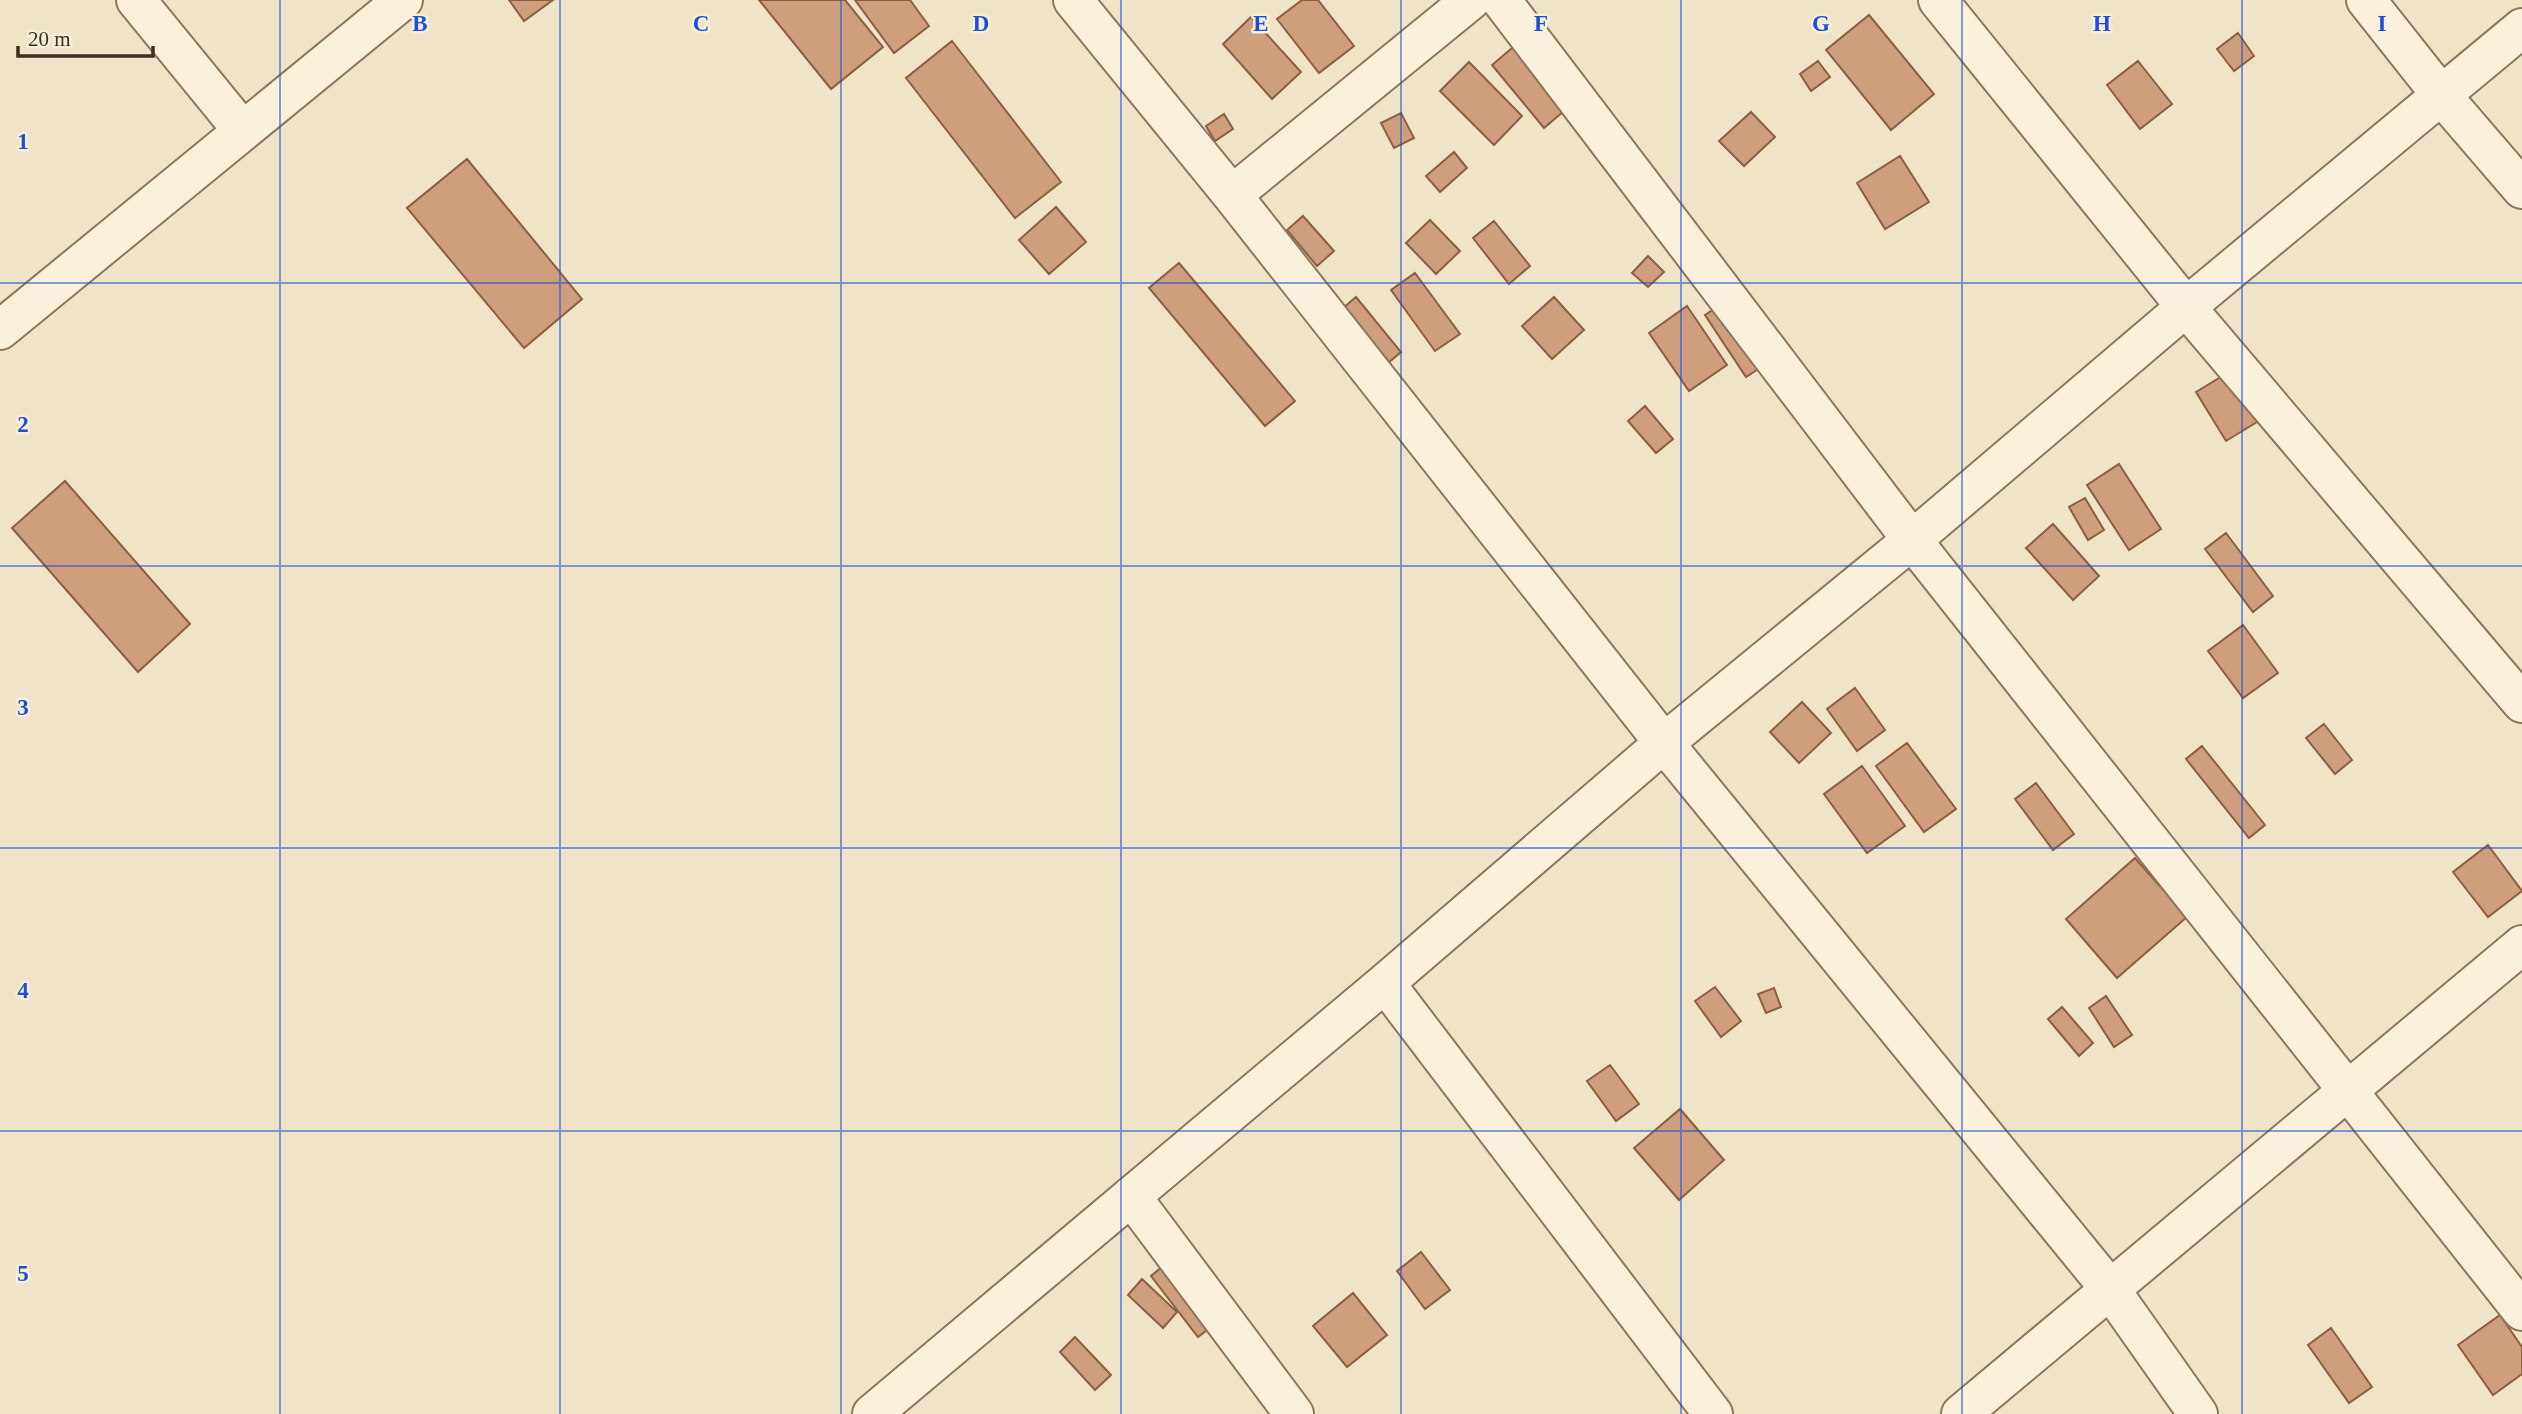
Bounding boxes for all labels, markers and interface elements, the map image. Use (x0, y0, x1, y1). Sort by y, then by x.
text: B (412, 11, 428, 36)
text: C (693, 11, 709, 36)
text: D (973, 11, 989, 36)
text: E (1253, 11, 1269, 36)
text: F (1534, 11, 1548, 36)
text: G (1812, 11, 1830, 36)
text: H (2093, 11, 2111, 36)
text: I (2378, 11, 2387, 36)
scale bar (18, 14, 152, 58)
text: 20 m (28, 27, 71, 51)
text: 1 (17, 129, 29, 154)
text: 2 (17, 412, 29, 437)
text: 3 (17, 695, 29, 720)
text: 4 (17, 978, 29, 1003)
text: 5 (17, 1261, 29, 1286)

